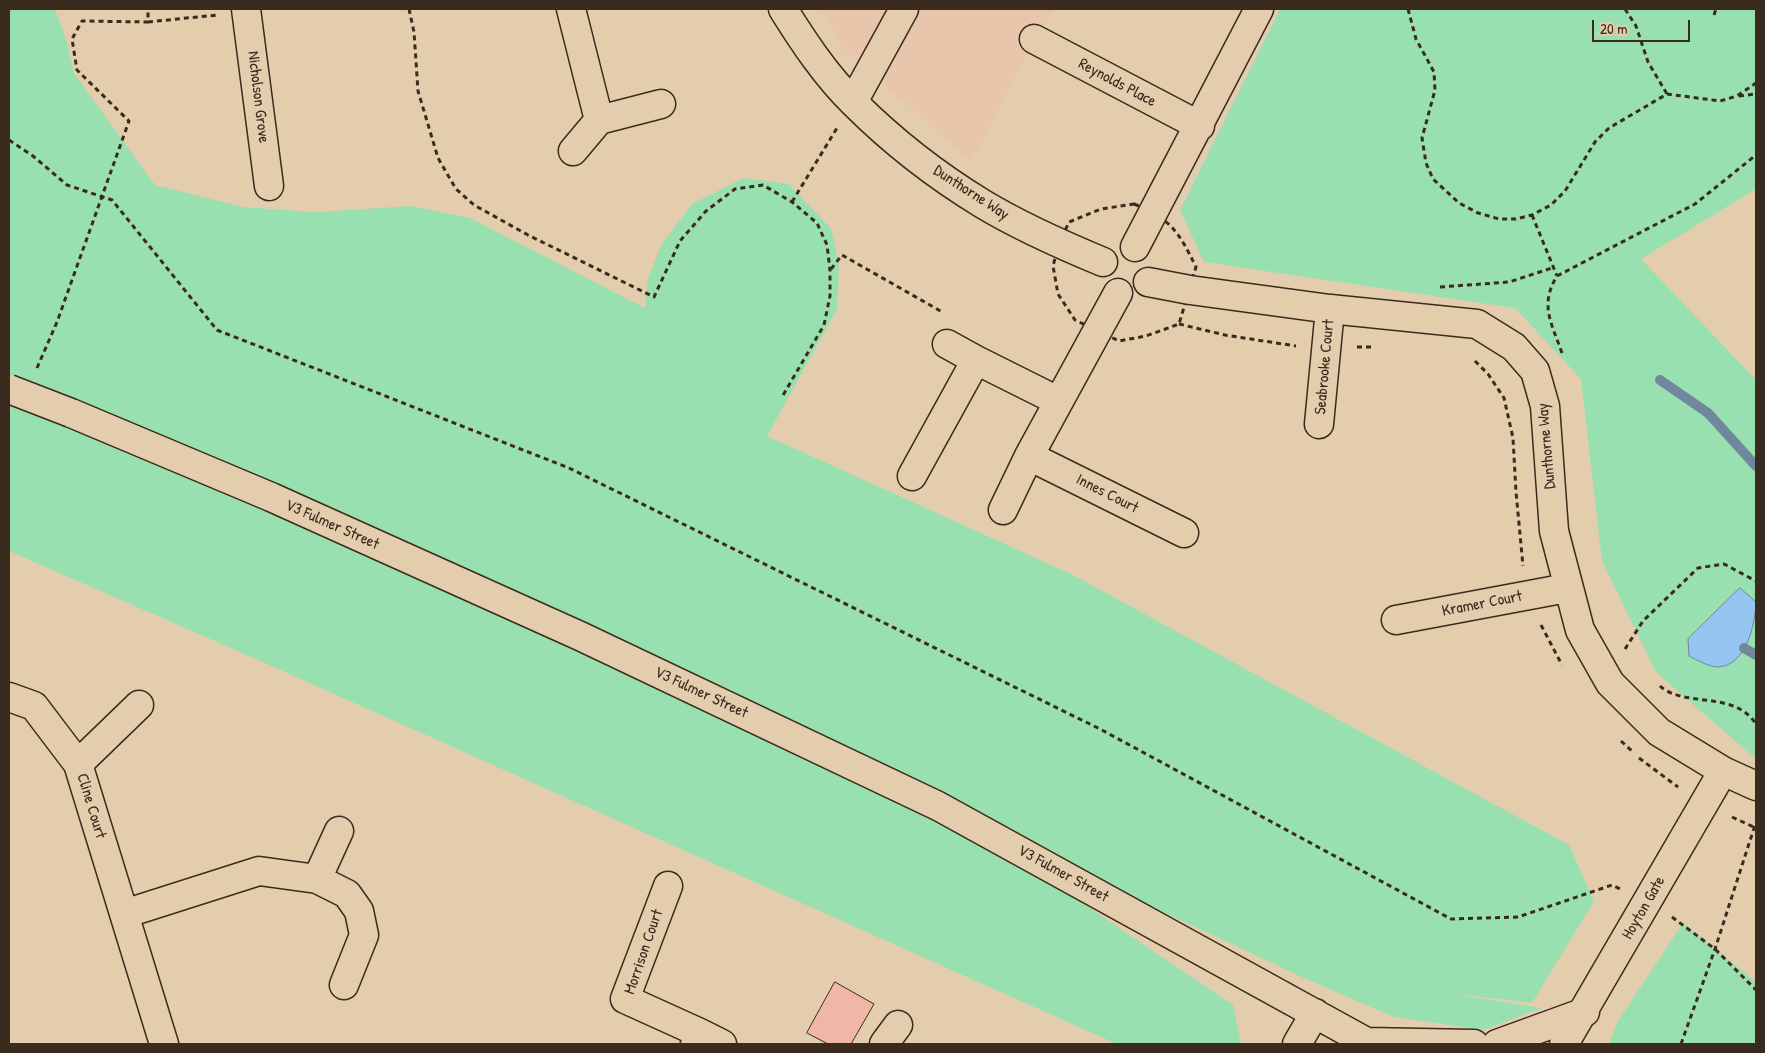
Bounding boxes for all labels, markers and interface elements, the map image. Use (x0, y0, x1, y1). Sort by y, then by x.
scale bar (1595, 10, 1692, 42)
text: 20 m (1600, 18, 1627, 39)
street label: Nicholson Grove (243, 50, 273, 144)
street label: Reynolds Place (1075, 55, 1159, 111)
street label: Dunthorne Way (930, 161, 1012, 225)
street label: Seabrooke Court (1311, 319, 1339, 415)
street label: Dunthorne Way (1534, 402, 1560, 490)
street label: Innes Court (1072, 470, 1142, 518)
street label: V3 Fulmer Street (282, 496, 382, 554)
street label: Kramer Court (1440, 587, 1524, 621)
street label: V3 Fulmer Street (651, 663, 751, 723)
street label: Cline Court (72, 771, 110, 841)
street label: V3 Fulmer Street (1014, 841, 1112, 907)
street label: Hoyton Gate (1618, 873, 1670, 943)
street label: Morrison Court (620, 907, 668, 997)

